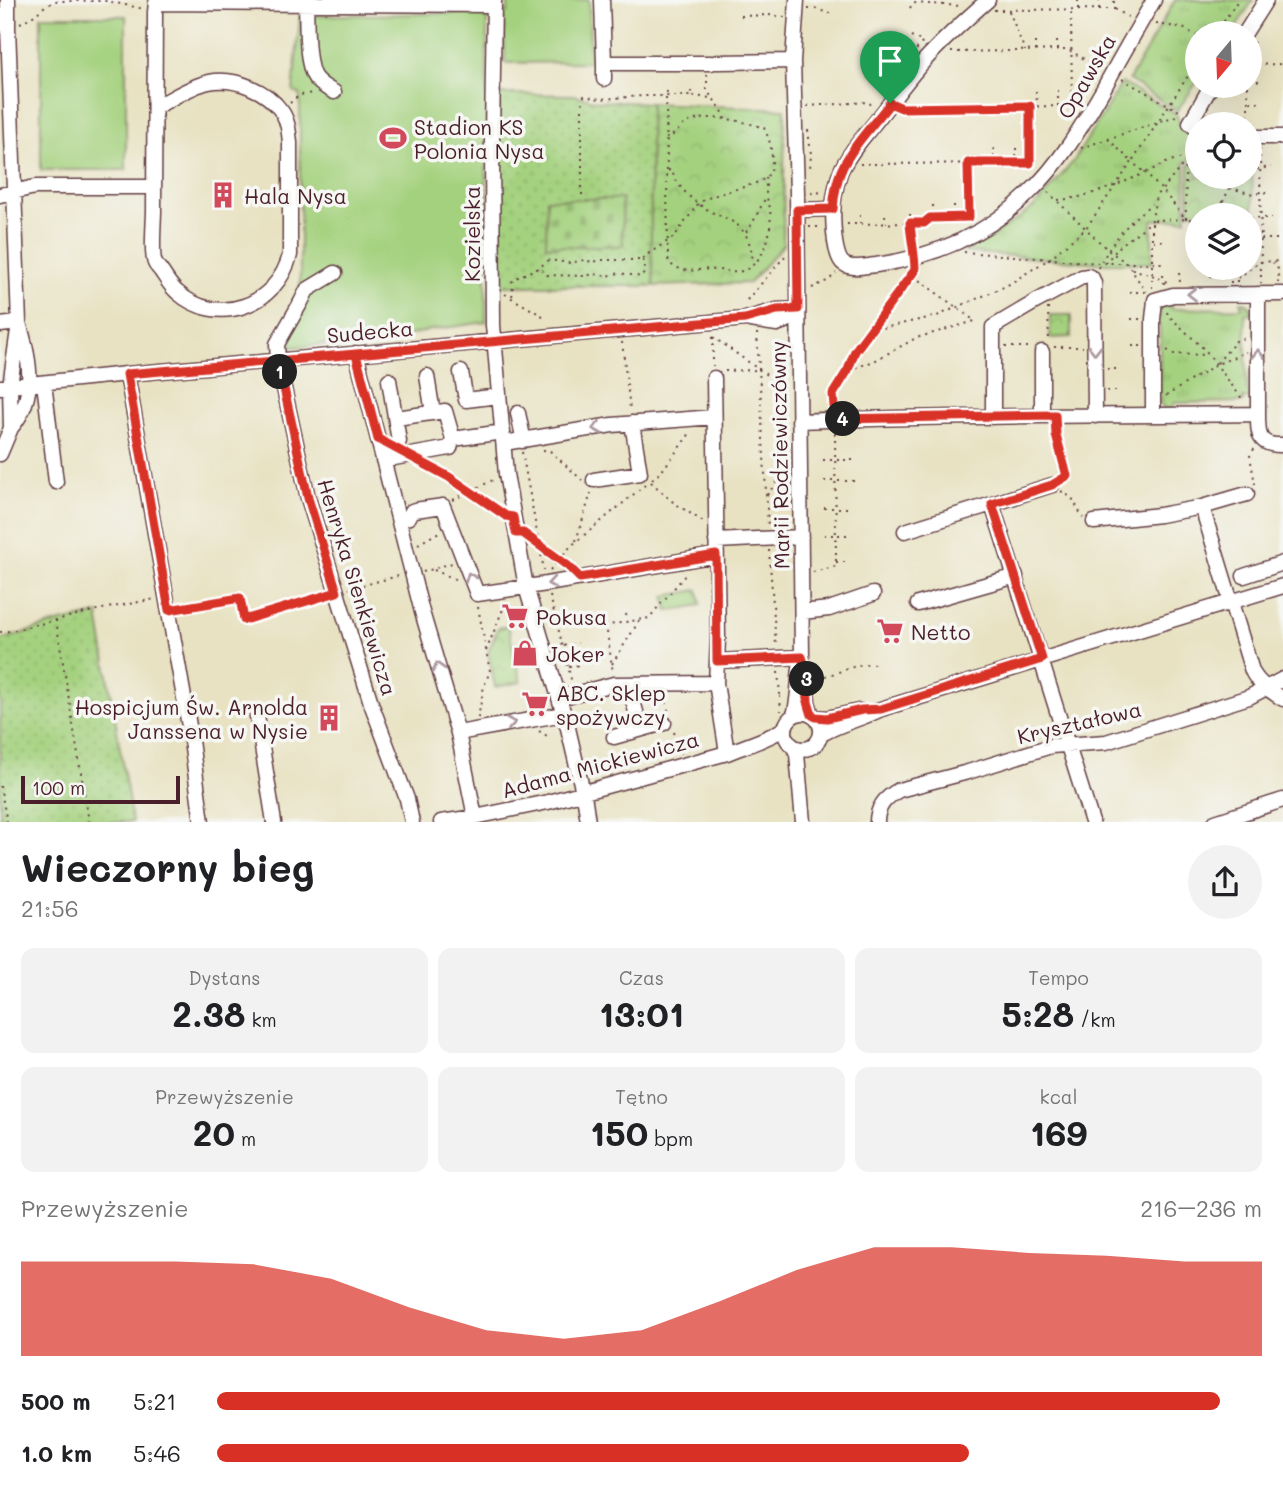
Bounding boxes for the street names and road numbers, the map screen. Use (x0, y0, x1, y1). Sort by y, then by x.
street label: Opawska (1051, 29, 1121, 123)
street label: Kozielska (458, 186, 485, 282)
street label: Sudecka (326, 314, 414, 348)
street label: Marii Rodziewiczówny (764, 341, 794, 569)
street label: Henryka Sienkiewicza (312, 475, 404, 699)
street label: Kryształowa (1014, 695, 1144, 749)
street label: Adama Mickiewicza (498, 725, 702, 803)

